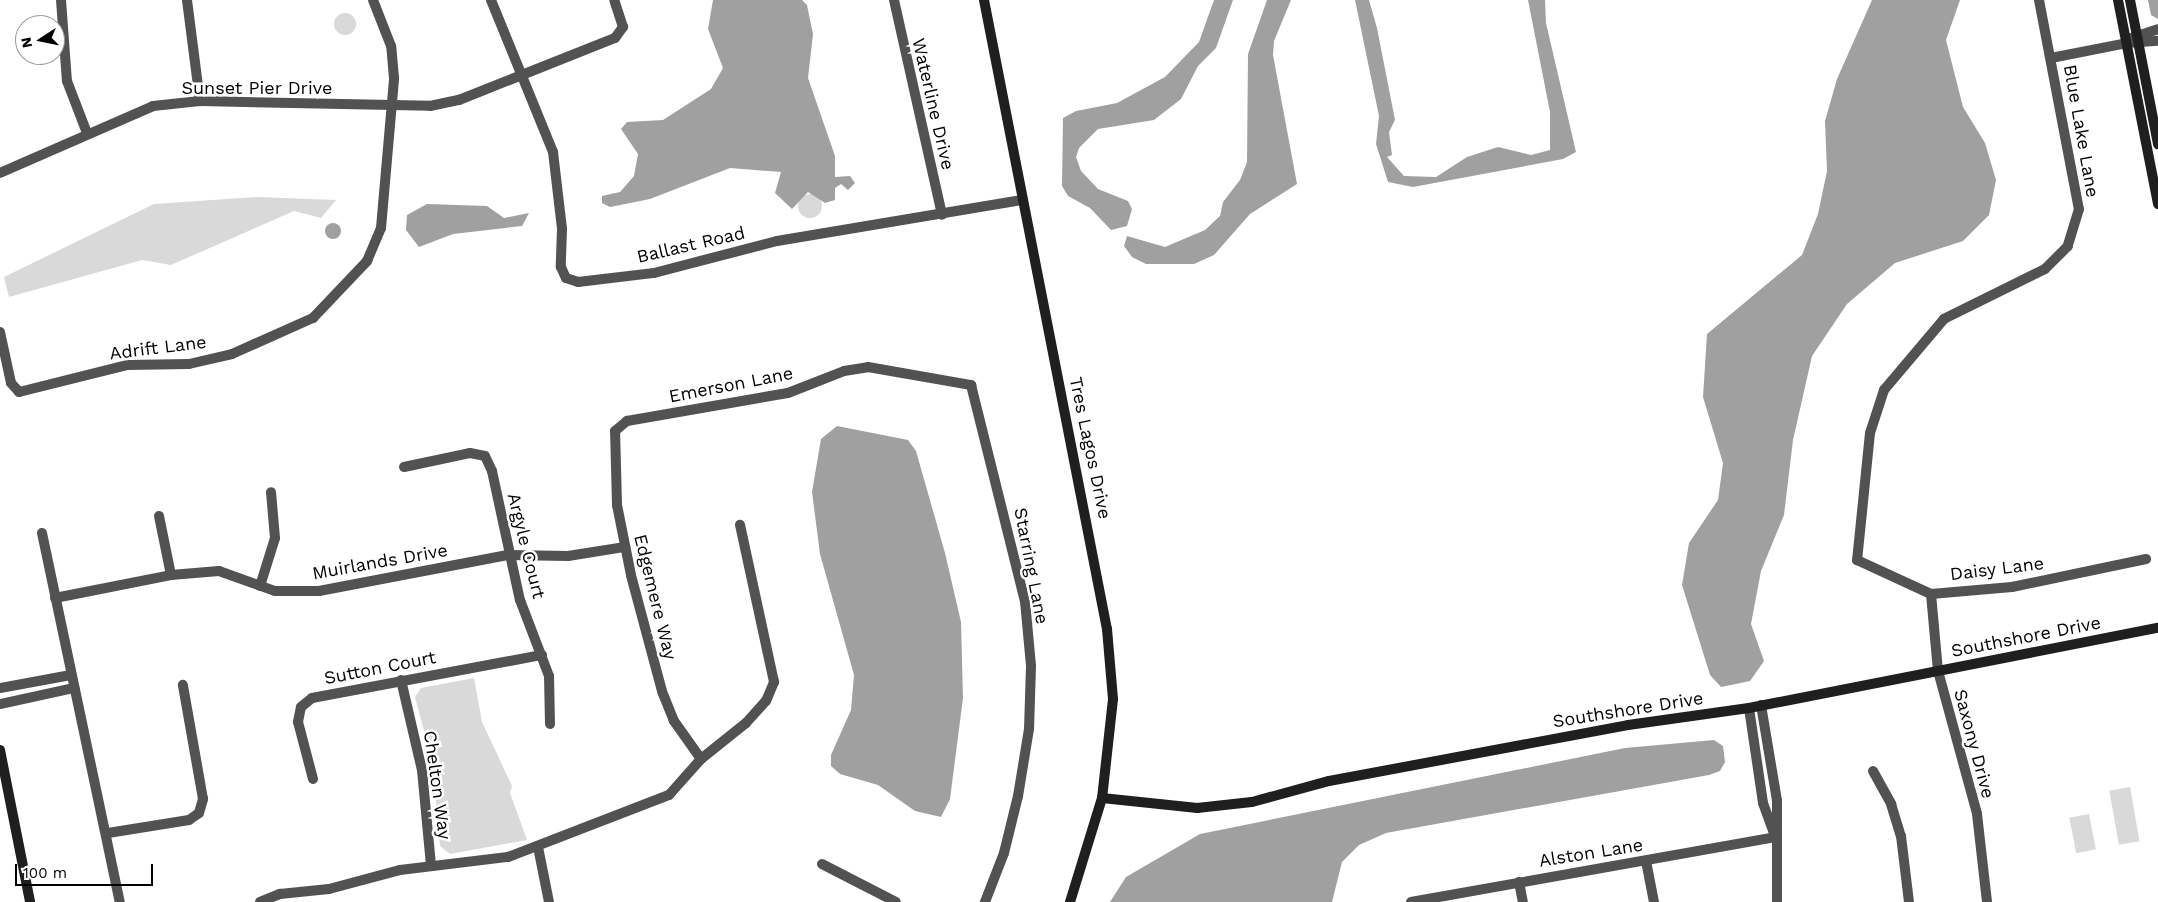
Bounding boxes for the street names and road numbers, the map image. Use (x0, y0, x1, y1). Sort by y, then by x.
street label: Waterline Drive (907, 36, 959, 172)
street label: Blue Lake Lane (2059, 63, 2103, 199)
street label: Sunset Pier Drive (181, 77, 333, 99)
street label: Ballast Road (635, 222, 747, 268)
street label: Adrift Lane (108, 331, 208, 365)
street label: Emerson Lane (667, 362, 795, 408)
street label: Tres Lagos Drive (1064, 375, 1116, 521)
street label: Argyle Court (502, 491, 550, 601)
street label: Starring Lane (1009, 506, 1053, 626)
street label: Edgemere Way (629, 532, 681, 662)
street label: Muirlands Drive (311, 539, 449, 585)
street label: Daisy Lane (1949, 553, 2045, 585)
street label: Southshore Drive (1949, 612, 2103, 662)
street label: Sutton Court (322, 647, 438, 689)
street label: Southshore Drive (1551, 687, 1705, 733)
street label: Saxony Drive (1949, 687, 1999, 801)
street label: Chelton Way (419, 729, 455, 841)
street label: Alston Lane (1537, 834, 1645, 872)

